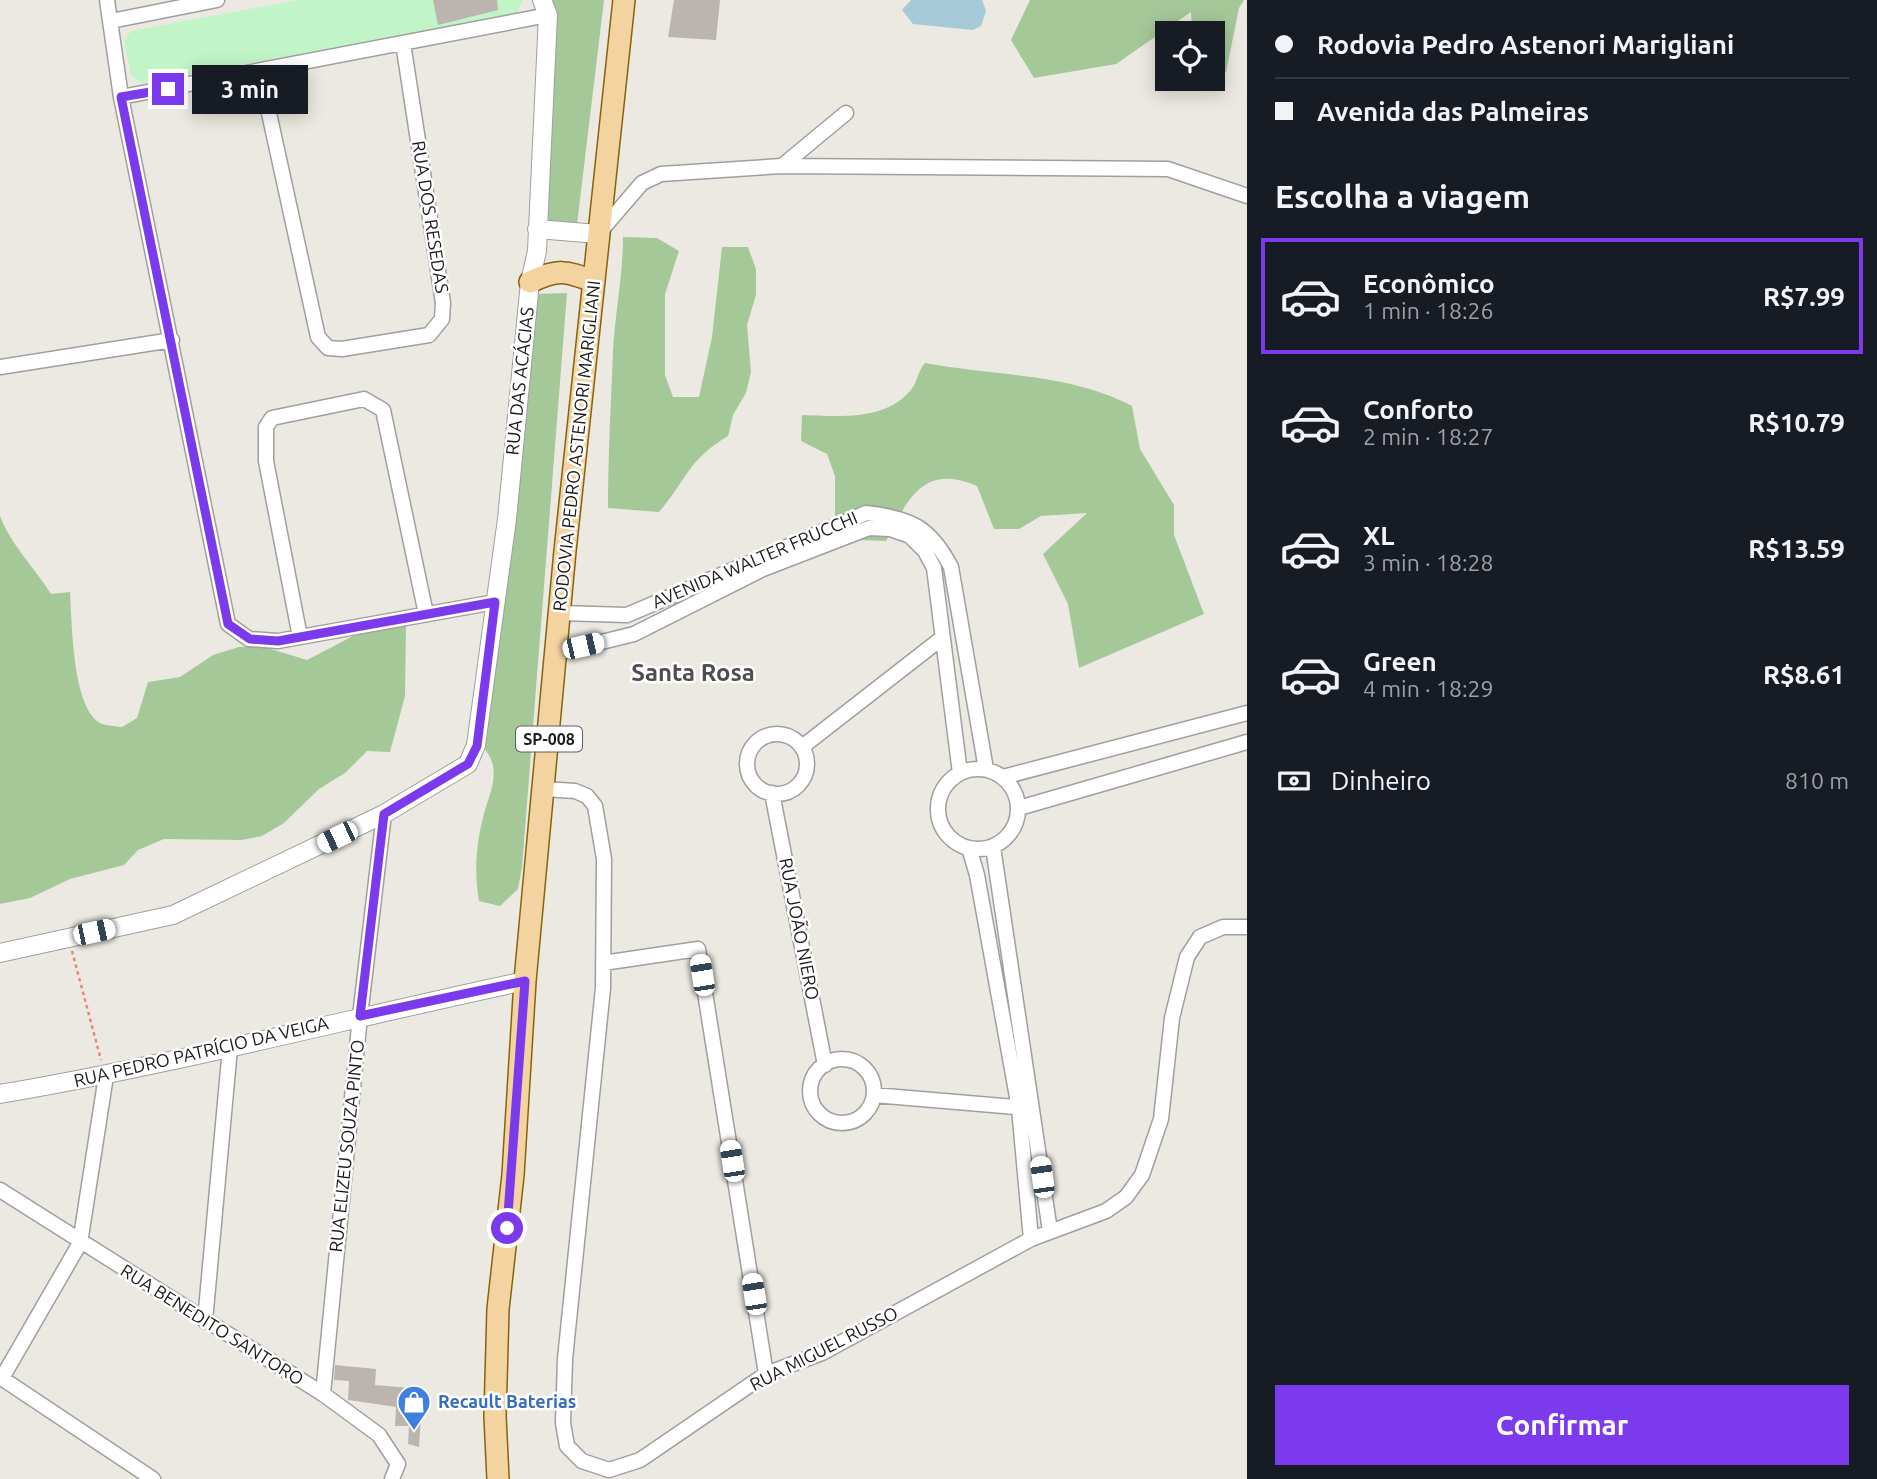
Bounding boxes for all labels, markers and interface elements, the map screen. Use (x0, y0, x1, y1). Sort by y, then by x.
map controls (1155, 21, 1225, 91)
button: locate (1155, 21, 1225, 91)
text: Rodovia Pedro Astenori Marigliani (1317, 30, 1734, 59)
callout: 3 min (192, 64, 308, 114)
route end (152, 73, 184, 105)
text: 3 min (221, 77, 279, 102)
text: Avenida das Palmeiras (1317, 97, 1589, 126)
street label: RUA DOS RESEDAS (409, 139, 453, 295)
text: Escolha a viagem (1275, 178, 1530, 214)
icon: car (1279, 265, 1342, 328)
text: Econômico (1363, 269, 1495, 298)
street label: RODOVIA PEDRO ASTENORI MARIGLIANI (549, 279, 603, 612)
text: R$7.99 (1763, 282, 1845, 311)
text: 1 min · 18:26 (1363, 298, 1494, 323)
street label: RUA DAS ACÁCIAS (500, 306, 537, 456)
icon: car (1279, 391, 1342, 454)
text: Conforto (1363, 395, 1474, 424)
text: R$10.79 (1748, 408, 1845, 437)
text: 2 min · 18:27 (1363, 424, 1494, 449)
street label: AVENIDA WALTER FRUCCHI (649, 507, 860, 611)
icon: car (1279, 517, 1342, 580)
text: XL (1363, 521, 1394, 550)
text: R$13.59 (1748, 534, 1845, 563)
text: 3 min · 18:28 (1363, 550, 1494, 575)
car (561, 631, 606, 661)
icon: car (1279, 643, 1342, 706)
text: Green (1363, 647, 1437, 676)
district label: Santa Rosa (631, 659, 755, 686)
text: R$8.61 (1763, 660, 1845, 689)
text: 4 min · 18:29 (1363, 676, 1494, 701)
road number: SP-008 (516, 726, 582, 752)
icon: cash (1275, 762, 1313, 800)
text: Dinheiro (1331, 766, 1431, 795)
text: 810 m (1785, 768, 1849, 793)
car (314, 818, 361, 856)
street label: RUA JOÃO NIERO (776, 856, 825, 1002)
car (72, 917, 117, 947)
car (689, 953, 716, 997)
street label: RUA PEDRO PATRÍCIO DA VEIGA (71, 1011, 330, 1090)
street label: RUA ELIZEU SOUZA PINTO (325, 1039, 367, 1253)
car (719, 1139, 746, 1183)
car (1029, 1155, 1056, 1199)
route start (491, 1212, 523, 1244)
street label: RUA BENEDITO SANTORO (117, 1260, 308, 1389)
car (741, 1272, 768, 1316)
street label: RUA MIGUEL RUSSO (746, 1302, 901, 1394)
shop icon: Recault Baterias (395, 1383, 433, 1432)
button: Confirmar (1275, 1385, 1849, 1465)
place label: Recault Baterias (438, 1391, 576, 1411)

